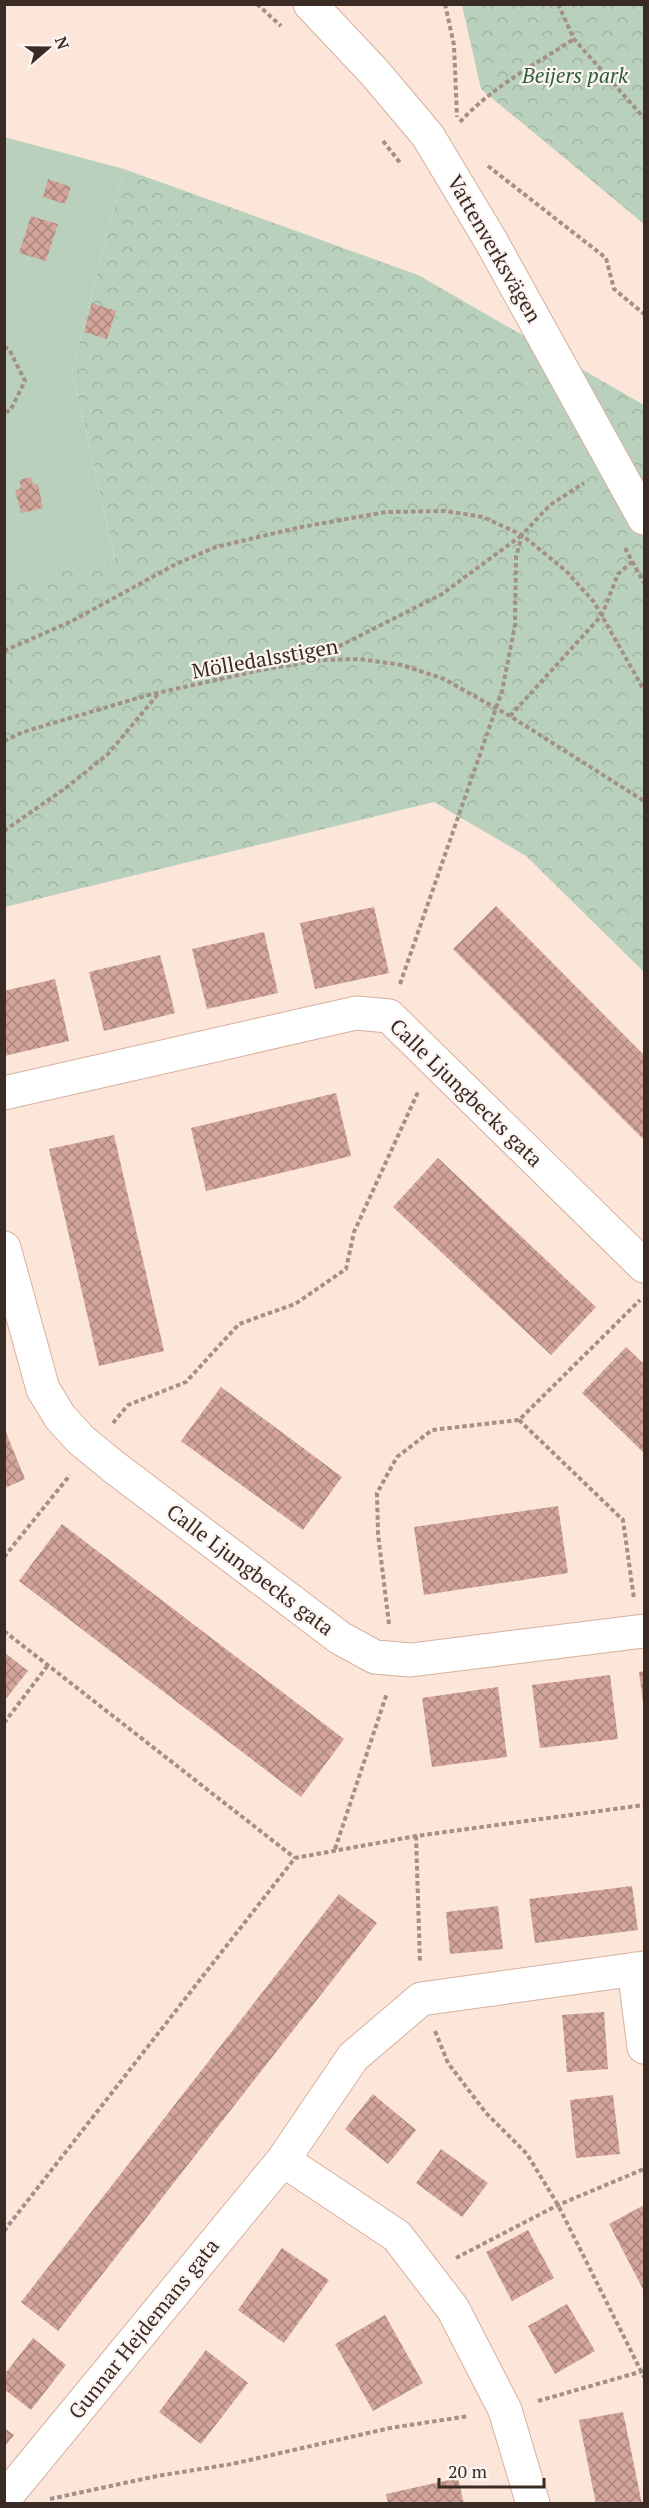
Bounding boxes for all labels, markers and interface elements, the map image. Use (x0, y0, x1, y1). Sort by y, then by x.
north arrow (18, 18, 78, 78)
text: N (50, 33, 75, 52)
park label: Beijers park (521, 61, 629, 89)
street label: Vattenverksvägen (441, 170, 549, 328)
street label: Mölledalsstigen (190, 631, 341, 685)
street label: Calle Ljungbecks gata (384, 1012, 550, 1173)
street label: Calle Ljungbecks gata (161, 1497, 340, 1642)
street label: Gunnar Hejdemans gata (62, 2232, 225, 2425)
scale bar (439, 2451, 544, 2489)
text: 20 m (448, 2459, 488, 2483)

